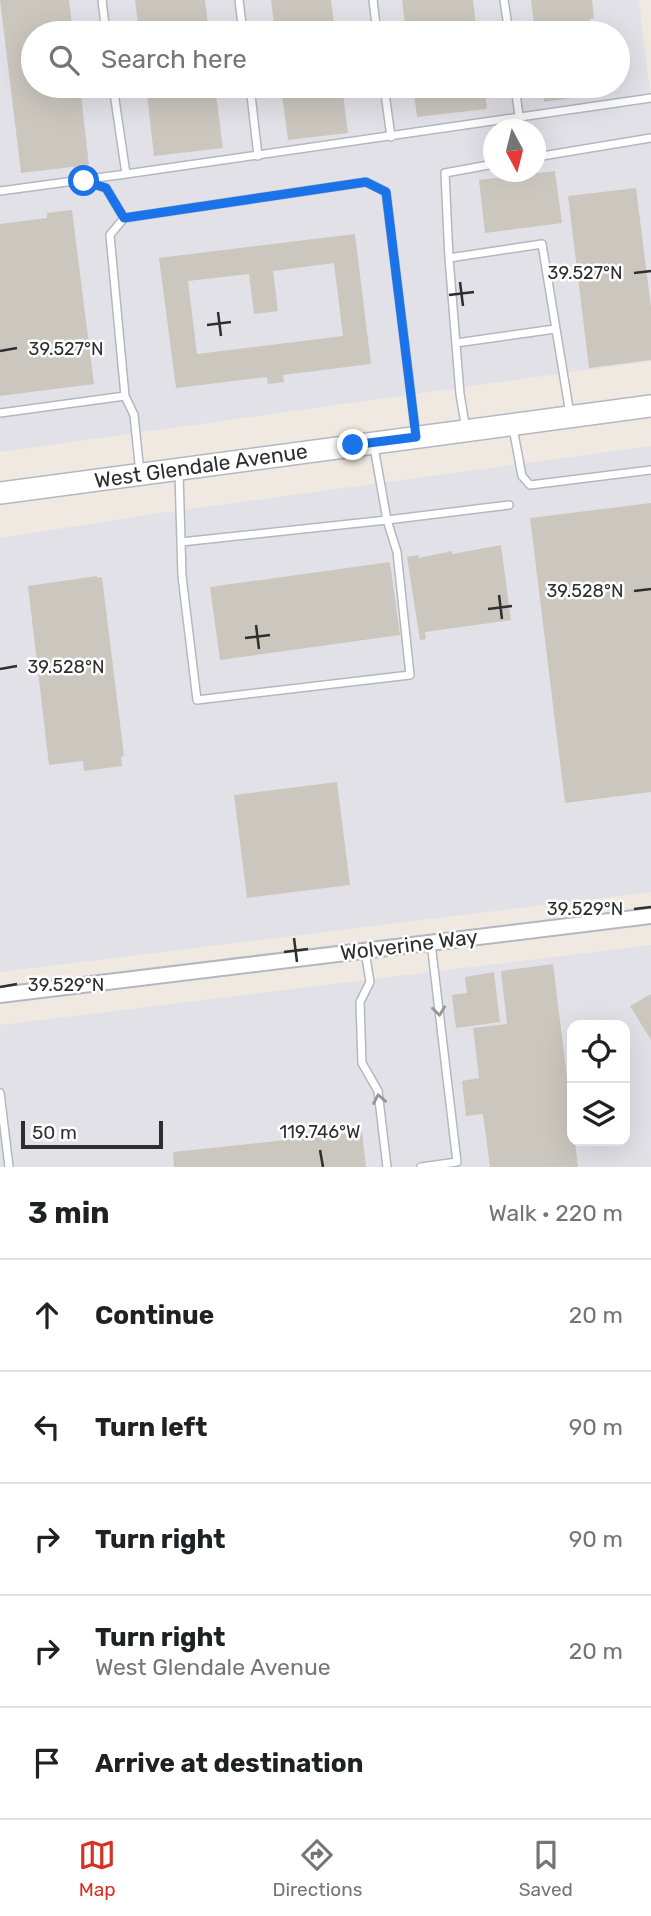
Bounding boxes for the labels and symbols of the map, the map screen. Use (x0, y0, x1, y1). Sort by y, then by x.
north arrow (483, 119, 546, 182)
route start (68, 165, 99, 196)
text: 39.527°N (548, 262, 622, 284)
text: 39.527°N (29, 338, 103, 360)
route end (337, 429, 368, 460)
street label: West Glendale Avenue (93, 438, 309, 493)
text: 39.528°N (546, 580, 624, 602)
text: 39.528°N (27, 656, 105, 678)
text: 39.529°N (547, 898, 623, 920)
street label: Wolverine Way (339, 924, 479, 965)
text: 39.529°N (28, 974, 104, 996)
one-way arrow (431, 1005, 446, 1016)
one-way arrow (372, 1094, 387, 1106)
scale bar (21, 1118, 163, 1150)
text: 119.746°W (280, 1121, 360, 1143)

